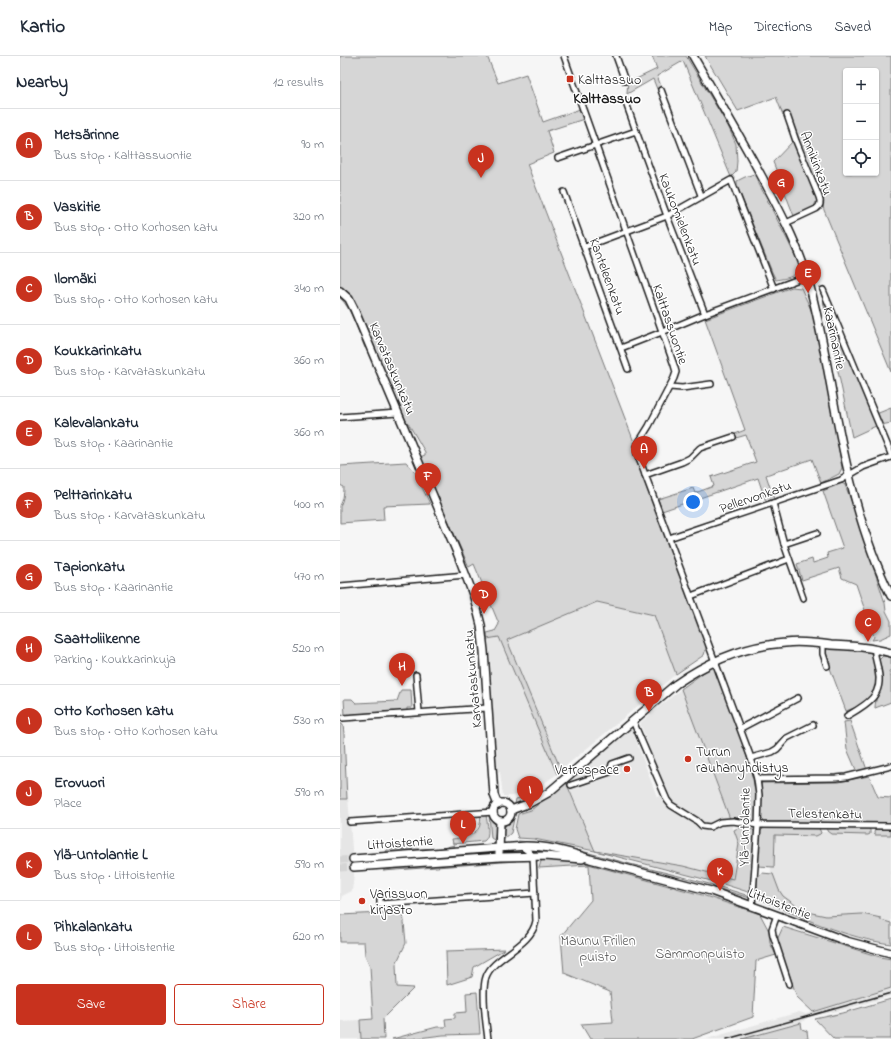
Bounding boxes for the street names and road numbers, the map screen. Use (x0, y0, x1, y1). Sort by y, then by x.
street label: Annikinkatu (794, 129, 837, 199)
street label: Kaukomielenkatu (652, 170, 707, 269)
street label: Kanteleenkatu (583, 235, 630, 318)
street label: Kalttassuontie (646, 282, 693, 368)
street label: Kaarinantie (817, 305, 851, 372)
street label: Karvataskunkatu (363, 319, 421, 418)
street label: Pellervonkatu (717, 475, 794, 520)
street label: Karvataskunkatu (459, 629, 488, 729)
street label: Ylä-Untolantie (734, 787, 757, 867)
street label: Telestenkatu (788, 803, 862, 826)
street label: Littoistentie (367, 831, 434, 856)
street label: Littoistentie (745, 883, 814, 926)

